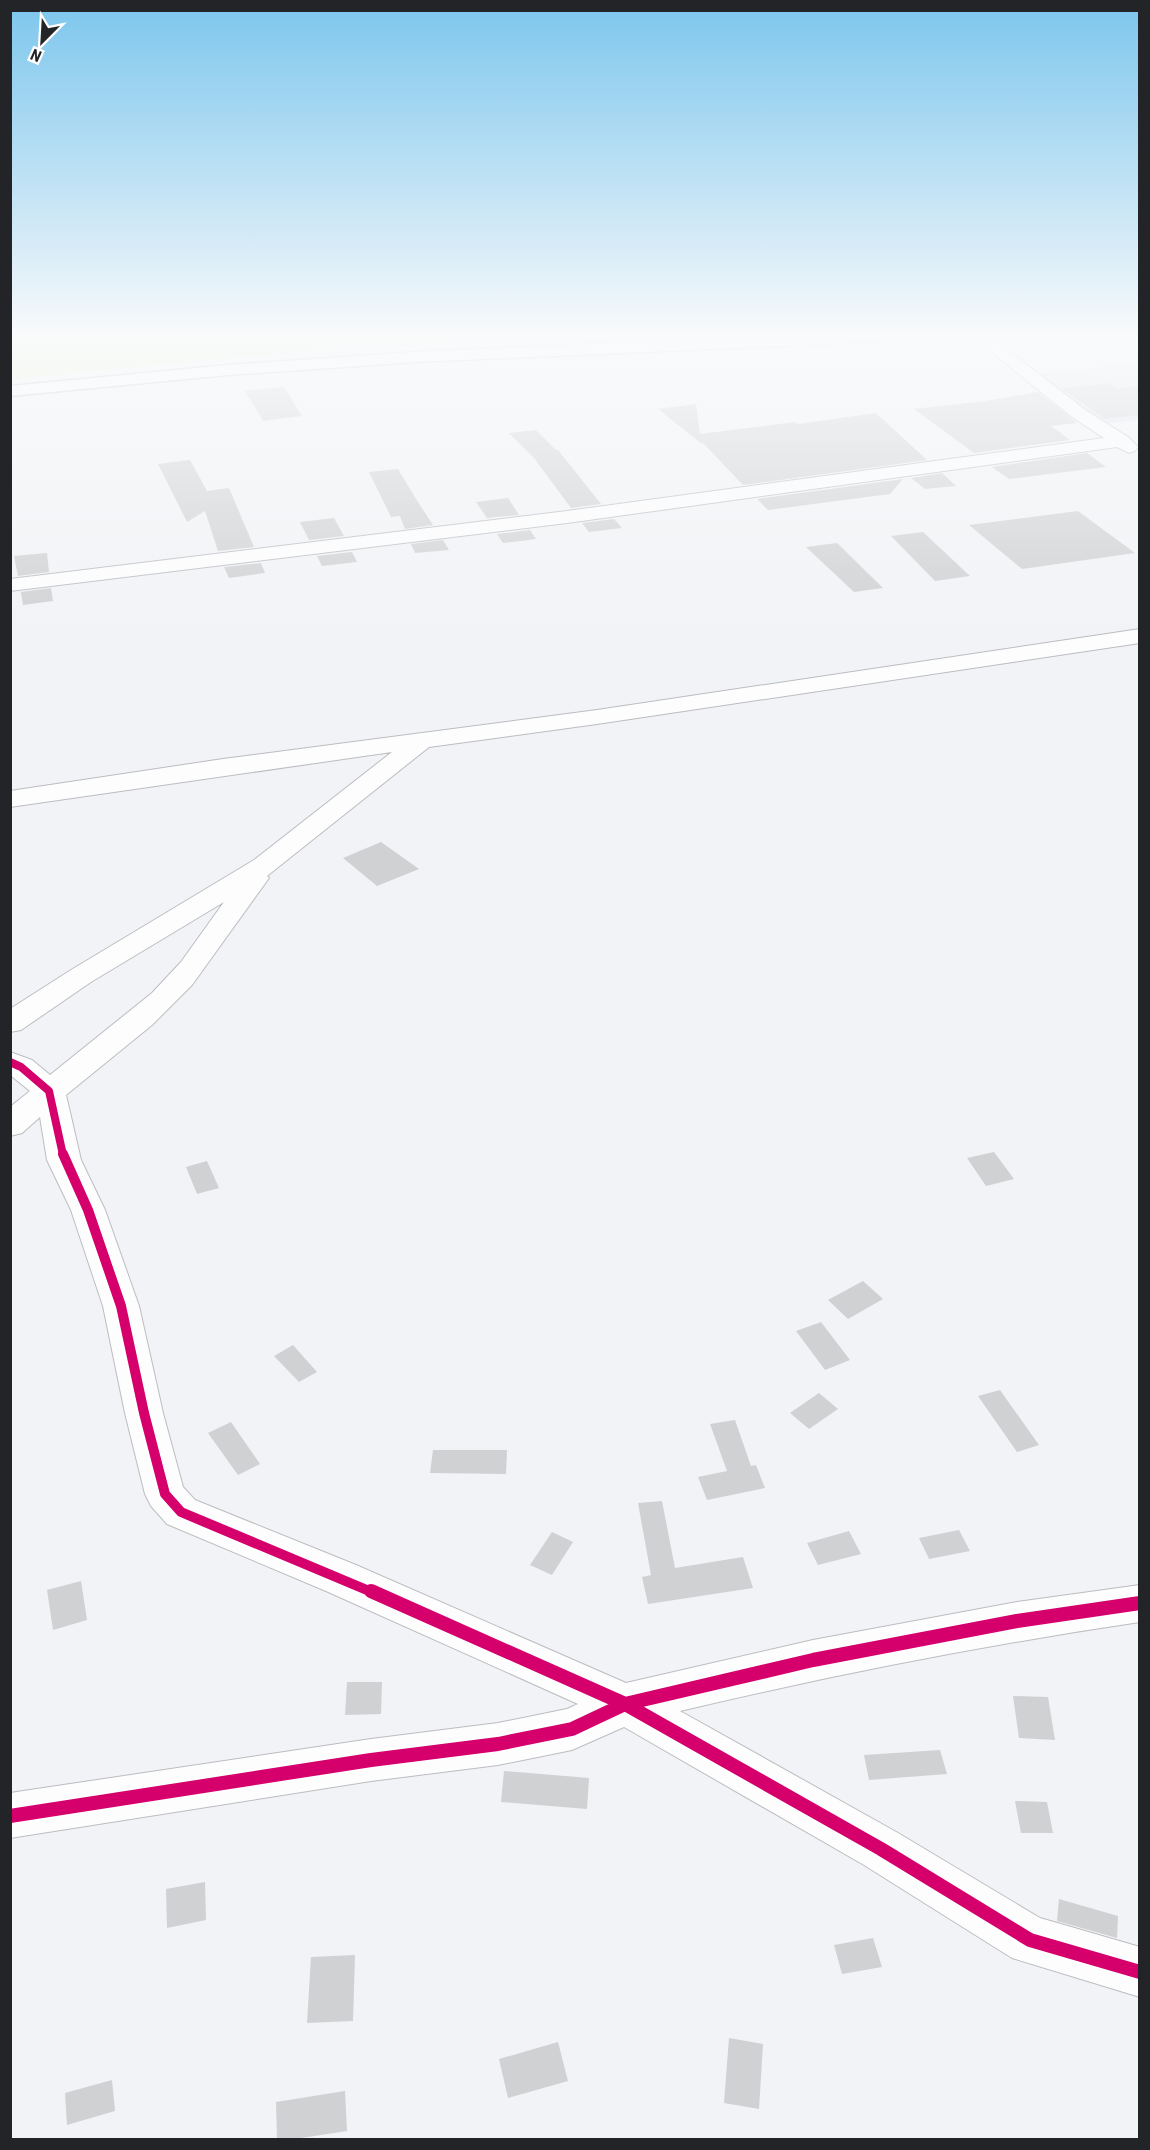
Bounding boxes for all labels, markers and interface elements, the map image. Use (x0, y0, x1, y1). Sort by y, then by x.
north arrow (12, 12, 72, 72)
text: N (28, 45, 44, 66)

